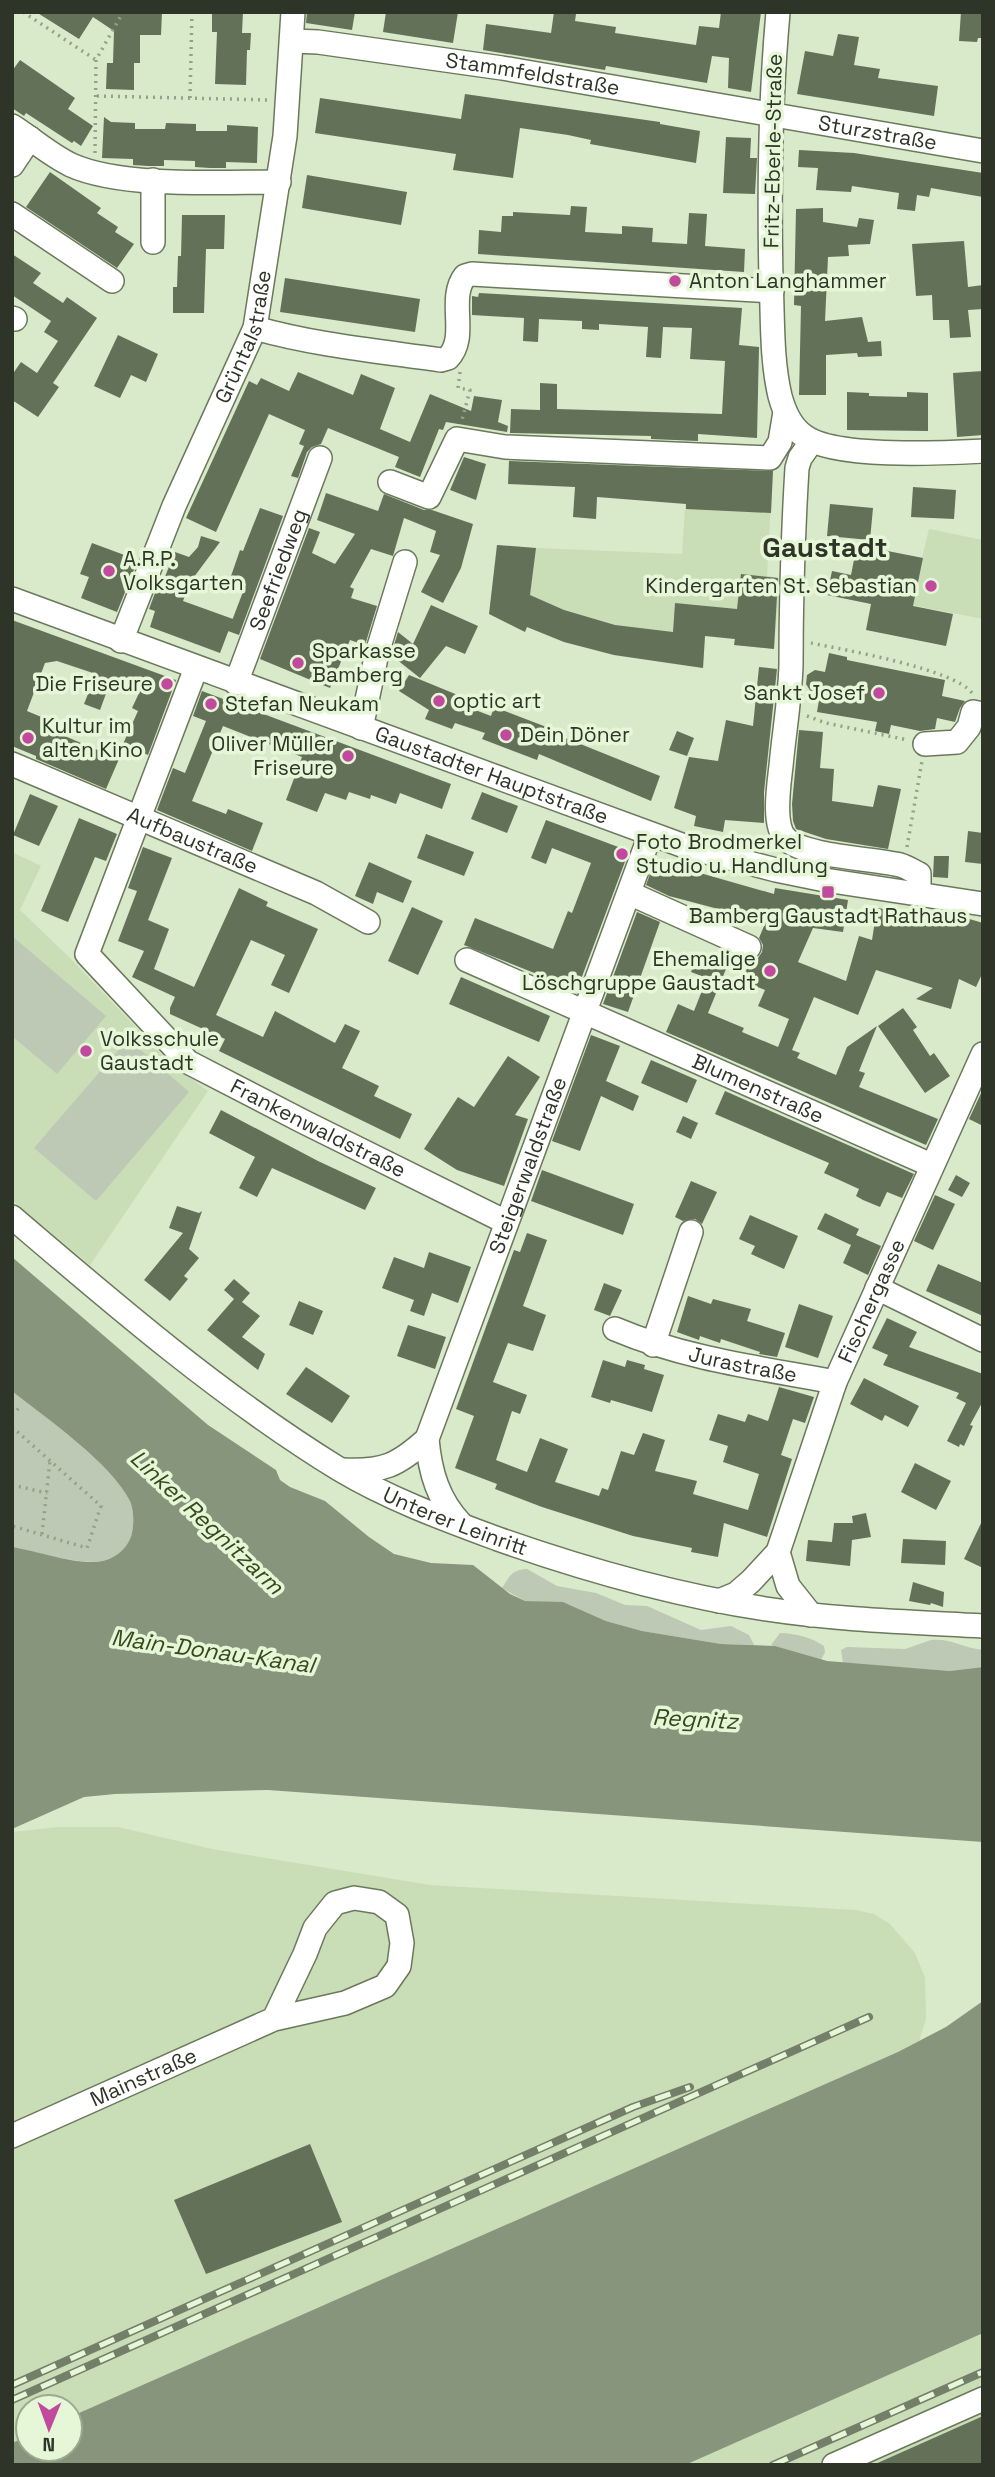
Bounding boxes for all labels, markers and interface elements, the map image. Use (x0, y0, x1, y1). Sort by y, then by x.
street label: Stammfeldstraße (444, 46, 622, 101)
street label: Fritz-Eberle-Straße (757, 53, 788, 249)
street label: Sturzstraße (816, 109, 939, 156)
place label: Anton Langhammer (689, 267, 887, 294)
street label: Grüntalstraße (208, 268, 277, 408)
marker: Anton Langhammer (667, 273, 683, 289)
street label: Seefriedweg (243, 505, 313, 634)
district label: Gaustadt (762, 529, 888, 565)
place label: A.R.P. Volksgarten (123, 545, 244, 596)
marker: A.R.P. Volksgarten (101, 563, 117, 579)
place label: Kindergarten St. Sebastian (645, 572, 917, 599)
marker: Kindergarten St. Sebastian (923, 578, 939, 594)
place label: Sparkasse Bamberg (312, 637, 416, 688)
marker: Sparkasse Bamberg (290, 655, 306, 671)
place label: Die Friseure (35, 670, 153, 697)
marker: Die Friseure (159, 676, 175, 692)
place label: Sankt Josef (744, 679, 865, 706)
marker: Sankt Josef (871, 685, 887, 701)
place label: optic art (453, 687, 542, 714)
place label: Stefan Neukam (225, 690, 379, 717)
marker: optic art (431, 693, 447, 709)
marker: Stefan Neukam (203, 696, 219, 712)
place label: Kultur im alten Kino (42, 712, 143, 763)
street label: Gaustadter Hauptstraße (372, 720, 612, 830)
place label: Dein Döner (520, 721, 630, 748)
marker: Dein Döner (498, 727, 514, 743)
marker: Kultur im alten Kino (20, 730, 36, 746)
place label: Oliver Müller Friseure (211, 730, 334, 781)
marker: Oliver Müller Friseure (340, 748, 356, 764)
street label: Aufbaustraße (123, 800, 262, 880)
place label: Foto Brodmerkel Studio u. Handlung (636, 828, 828, 879)
marker: Foto Brodmerkel Studio u. Handlung (614, 846, 630, 862)
marker: Bamberg Gaustadt Rathaus (820, 884, 836, 900)
place label: Bamberg Gaustadt Rathaus (689, 902, 967, 929)
place label: Ehemalige Löschgruppe Gaustadt (522, 945, 756, 996)
marker: Ehemalige Löschgruppe Gaustadt (762, 963, 778, 979)
place label: Volksschule Gaustadt (100, 1025, 219, 1076)
marker: Volksschule Gaustadt (78, 1043, 94, 1059)
street label: Blumenstraße (688, 1047, 828, 1129)
street label: Frankenwaldstraße (226, 1072, 411, 1183)
street label: Steigerwaldstraße (482, 1073, 573, 1258)
street label: Fischergasse (831, 1235, 911, 1367)
street label: Jurastraße (686, 1340, 799, 1388)
water label: Linker Regnitzarm (124, 1443, 291, 1602)
street label: Unterer Leinritt (379, 1480, 531, 1561)
water label: Main-Donau-Kanal (110, 1622, 319, 1680)
water label: Regnitz (652, 1702, 740, 1736)
street label: Mainstraße (86, 2041, 201, 2112)
north arrow (14, 2393, 84, 2463)
text: N (42, 2432, 55, 2457)

